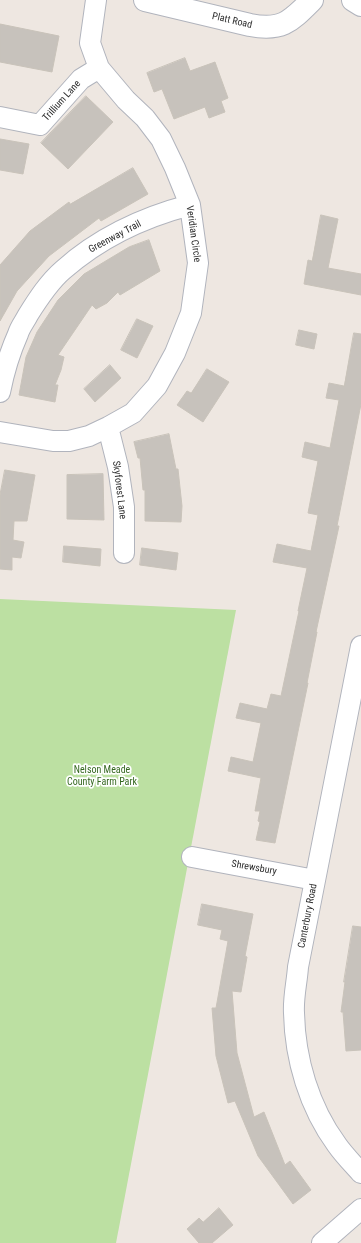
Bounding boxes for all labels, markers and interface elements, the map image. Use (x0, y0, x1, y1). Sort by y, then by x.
street label: Platt Road (211, 11, 253, 31)
street label: Trillium Lane (41, 78, 83, 124)
street label: Veridian Circle (183, 205, 203, 263)
street label: Greenway Trail (87, 218, 143, 256)
street label: Skyforest Lane (109, 460, 129, 520)
park label: Nelson Meade County Farm Park (67, 764, 137, 788)
street label: Shrewsbury (230, 858, 278, 878)
street label: Canterbury Road (296, 883, 320, 949)

